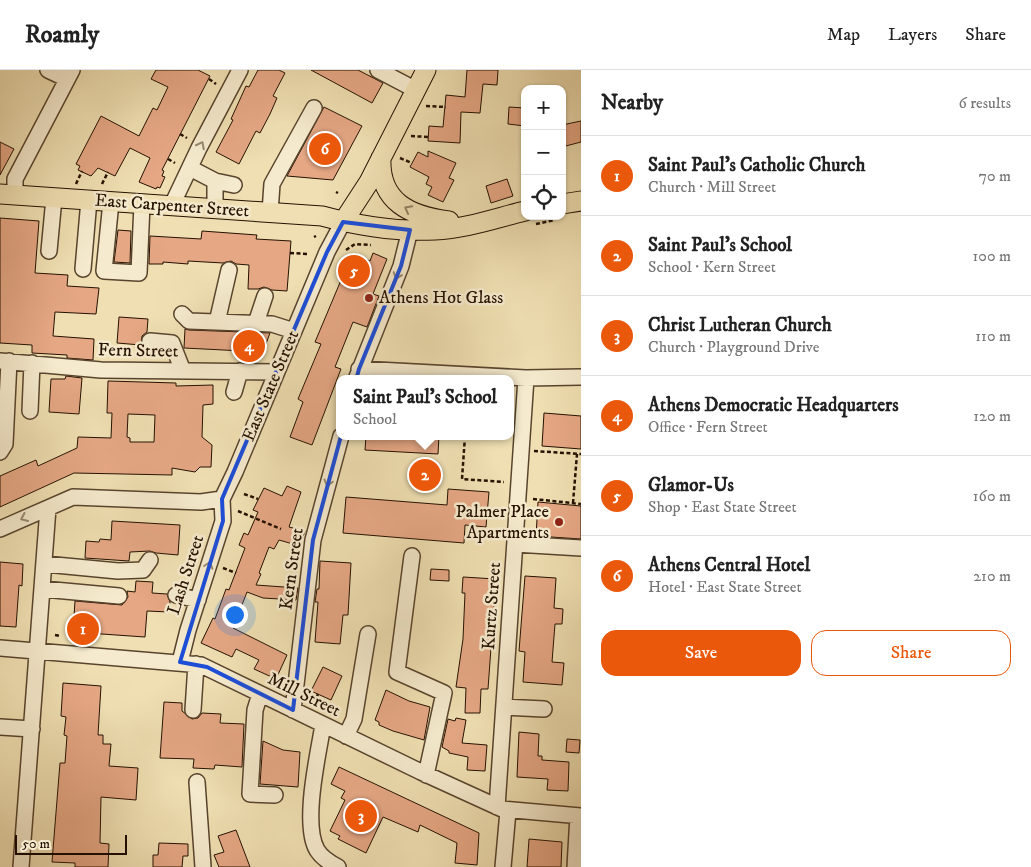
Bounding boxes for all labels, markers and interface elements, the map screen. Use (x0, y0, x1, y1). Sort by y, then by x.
text: Roamly (25, 20, 99, 50)
text: Map (827, 24, 860, 46)
text: Layers (888, 24, 937, 46)
text: Share (965, 24, 1006, 46)
map controls (521, 85, 566, 220)
button: + (521, 85, 566, 130)
text: Nearby (601, 90, 663, 116)
text: 6 results (958, 93, 1011, 113)
pin: 6 (309, 130, 341, 168)
button: − (521, 130, 566, 175)
one-way arrow (195, 142, 205, 151)
text: Saint Paul’s Catholic Church (648, 154, 865, 177)
text: 1 (614, 166, 620, 186)
text: 70 m (979, 166, 1011, 186)
button: locate (521, 175, 566, 220)
text: Church · Mill Street (648, 177, 776, 197)
street label: East Carpenter Street (94, 190, 250, 222)
one-way arrow (404, 206, 413, 216)
text: Saint Paul’s School (648, 234, 792, 257)
text: 2 (613, 246, 621, 266)
text: 100 m (973, 246, 1011, 266)
pin: 5 (338, 252, 370, 290)
text: School · Kern Street (648, 257, 776, 277)
one-way arrow (393, 272, 403, 280)
place label: Athens Hot Glass (379, 287, 503, 309)
marker: Athens Hot Glass (363, 292, 375, 304)
text: Christ Lutheran Church (648, 314, 832, 337)
text: 3 (614, 326, 620, 346)
text: 110 m (975, 326, 1011, 346)
pin: 4 (233, 327, 265, 365)
street label: East State Street (238, 327, 304, 445)
text: Church · Playground Drive (648, 337, 819, 357)
street label: Fern Street (98, 339, 179, 363)
popup (336, 375, 514, 440)
text: Saint Paul’s School (353, 386, 497, 409)
text: Athens Democratic Headquarters (648, 394, 899, 417)
text: 4 (612, 406, 622, 426)
text: 120 m (973, 406, 1011, 426)
text: School (353, 409, 397, 429)
text: Office · Fern Street (648, 417, 768, 437)
pin: 2 (409, 456, 441, 494)
text: Glamor-Us (648, 474, 734, 497)
one-way arrow (323, 479, 334, 488)
text: 5 (613, 486, 621, 506)
text: 160 m (973, 486, 1011, 506)
text: Shop · East State Street (648, 497, 797, 517)
place label: Palmer Place Apartments (455, 501, 549, 544)
one-way arrow (20, 512, 29, 523)
marker: Palmer Place Apartments (553, 516, 565, 528)
street label: Kern Street (275, 526, 309, 611)
street label: Lash Street (163, 532, 209, 618)
text: Athens Central Hotel (648, 554, 810, 577)
one-way arrow (204, 561, 214, 570)
street label: Kurtz Street (478, 561, 506, 651)
text: 6 (613, 566, 621, 586)
text: 210 m (973, 566, 1011, 586)
text: Hotel · East State Street (648, 577, 802, 597)
your location (222, 602, 248, 628)
pin: 1 (67, 610, 99, 648)
button: Save (601, 630, 801, 676)
button: Share (811, 630, 1011, 676)
street label: Mill Street (264, 668, 344, 722)
pin: 3 (345, 797, 377, 835)
scale bar (15, 832, 128, 855)
text: 50 m (22, 835, 50, 853)

